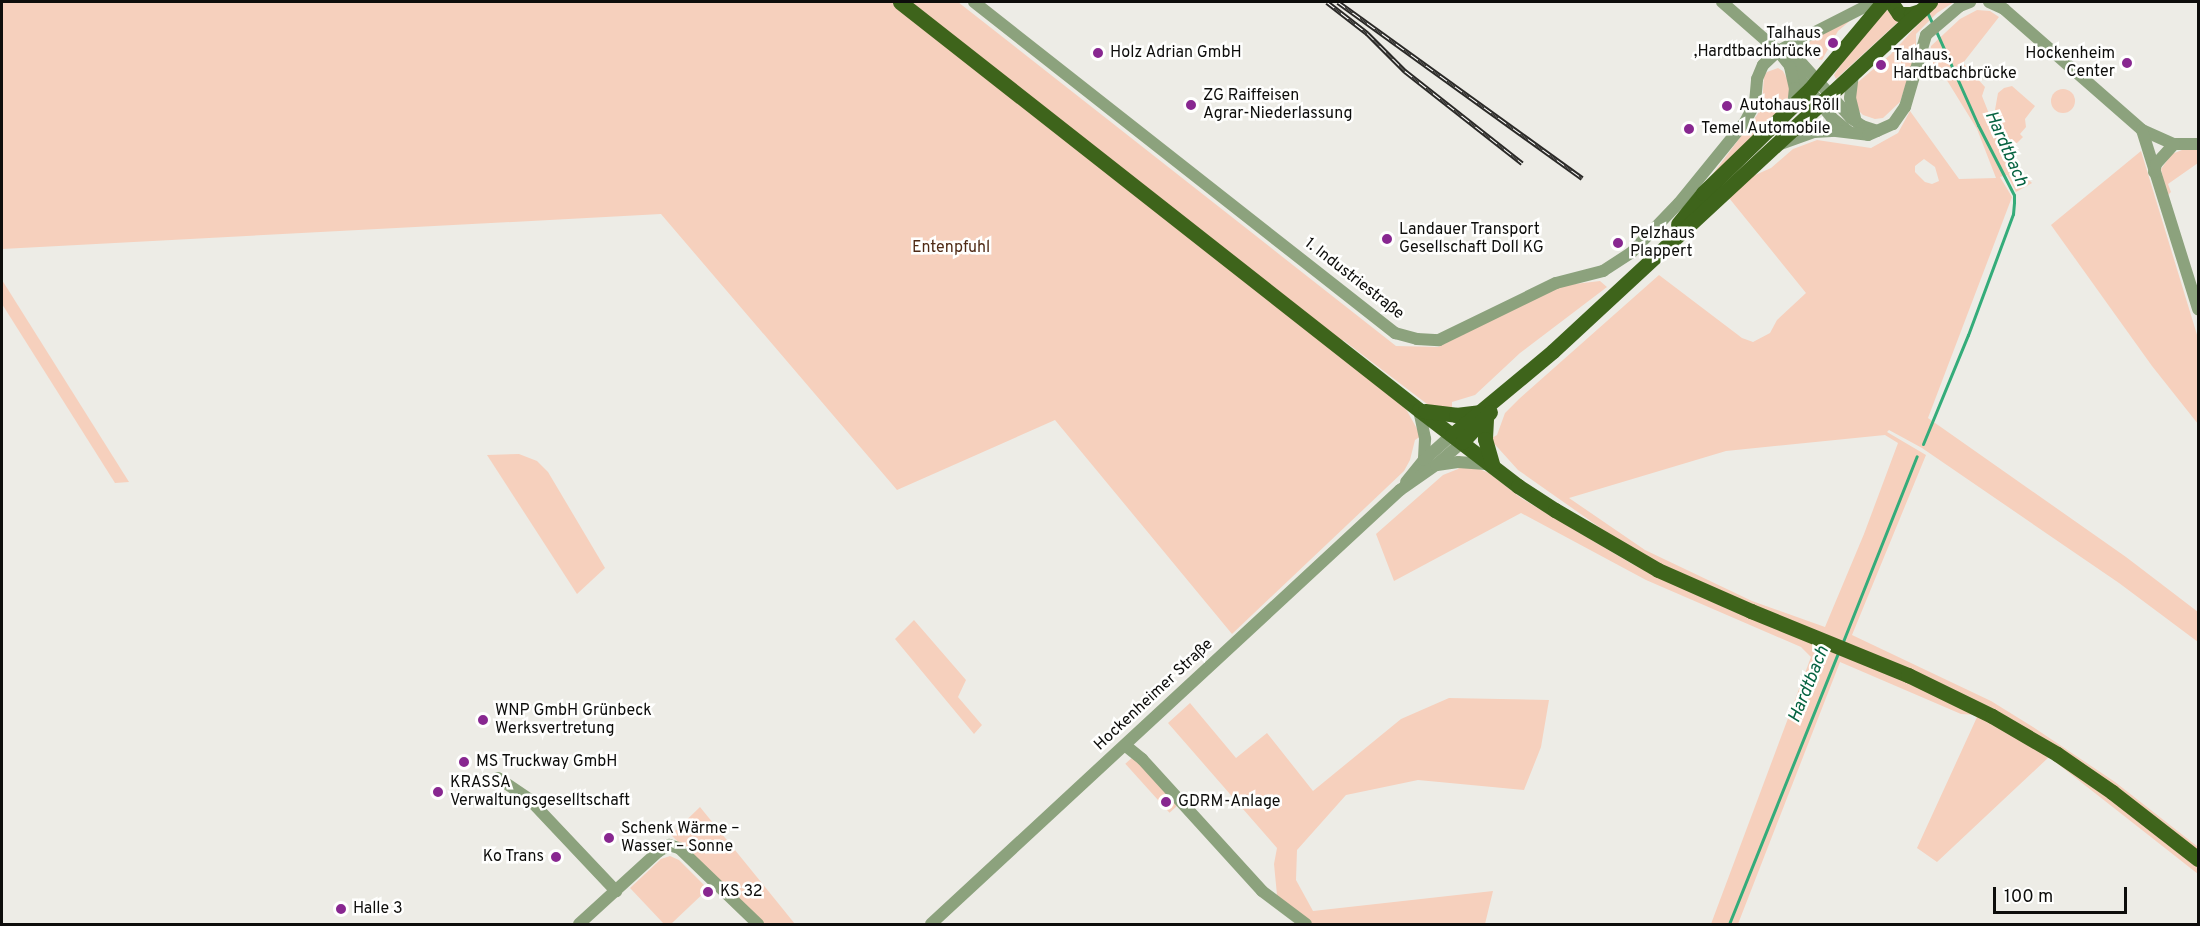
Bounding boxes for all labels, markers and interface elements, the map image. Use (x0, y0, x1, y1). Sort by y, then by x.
place label: Talhaus ,Hardtbachbrücke (1694, 24, 1821, 62)
marker: Talhaus ,Hardtbachbrücke (1826, 36, 1840, 50)
place label: Holz Adrian GmbH (1110, 43, 1242, 63)
place label: Hockenheim Center (2025, 44, 2115, 82)
marker: Holz Adrian GmbH (1091, 46, 1105, 60)
place label: Talhaus, Hardtbachbrücke (1893, 46, 2017, 84)
marker: Hockenheim Center (2120, 56, 2134, 70)
marker: Talhaus, Hardtbachbrücke (1874, 58, 1888, 72)
place label: ZG Raiffeisen Agrar-Niederlassung (1203, 86, 1352, 124)
place label: Autohaus Röll (1739, 96, 1839, 116)
marker: ZG Raiffeisen Agrar-Niederlassung (1184, 98, 1198, 112)
marker: Autohaus Röll (1720, 99, 1734, 113)
water label: Hardtbach (1979, 108, 2031, 190)
place label: Temel Automobile (1701, 119, 1831, 139)
marker: Temel Automobile (1682, 122, 1696, 136)
place label: Landauer Transport Gesellschaft Doll KG (1399, 220, 1544, 258)
place label: Pelzhaus Plappert (1630, 224, 1695, 262)
marker: Landauer Transport Gesellschaft Doll KG (1380, 232, 1394, 246)
street label: 1. Industriestraße (1300, 234, 1408, 324)
marker: Pelzhaus Plappert (1611, 236, 1625, 250)
park label: Entenpfuhl (912, 238, 990, 258)
street label: Hockenheimer Straße (1091, 635, 1217, 755)
water label: Hardtbach (1785, 644, 1835, 726)
place label: WNP GmbH Grünbeck Werksvertretung (495, 701, 652, 739)
marker: WNP GmbH Grünbeck Werksvertretung (476, 713, 490, 727)
place label: MS Truckway GmbH (476, 752, 618, 772)
marker: MS Truckway GmbH (457, 755, 471, 769)
place label: KRASSA Verwaltungsgeselltschaft (450, 773, 630, 811)
marker: KRASSA Verwaltungsgeselltschaft (431, 785, 445, 799)
place label: GDRM-Anlage (1178, 792, 1280, 812)
marker: GDRM-Anlage (1159, 795, 1173, 809)
place label: Schenk Wärme – Wasser – Sonne (621, 819, 740, 857)
marker: Schenk Wärme – Wasser – Sonne (602, 831, 616, 845)
place label: Ko Trans (482, 847, 544, 867)
marker: Ko Trans (549, 850, 563, 864)
scale bar (1996, 875, 2130, 913)
place label: KS 32 (720, 882, 763, 902)
marker: KS 32 (701, 885, 715, 899)
text: 100 m (2004, 886, 2053, 909)
place label: Halle 3 (353, 899, 403, 919)
marker: Halle 3 (334, 902, 348, 916)

